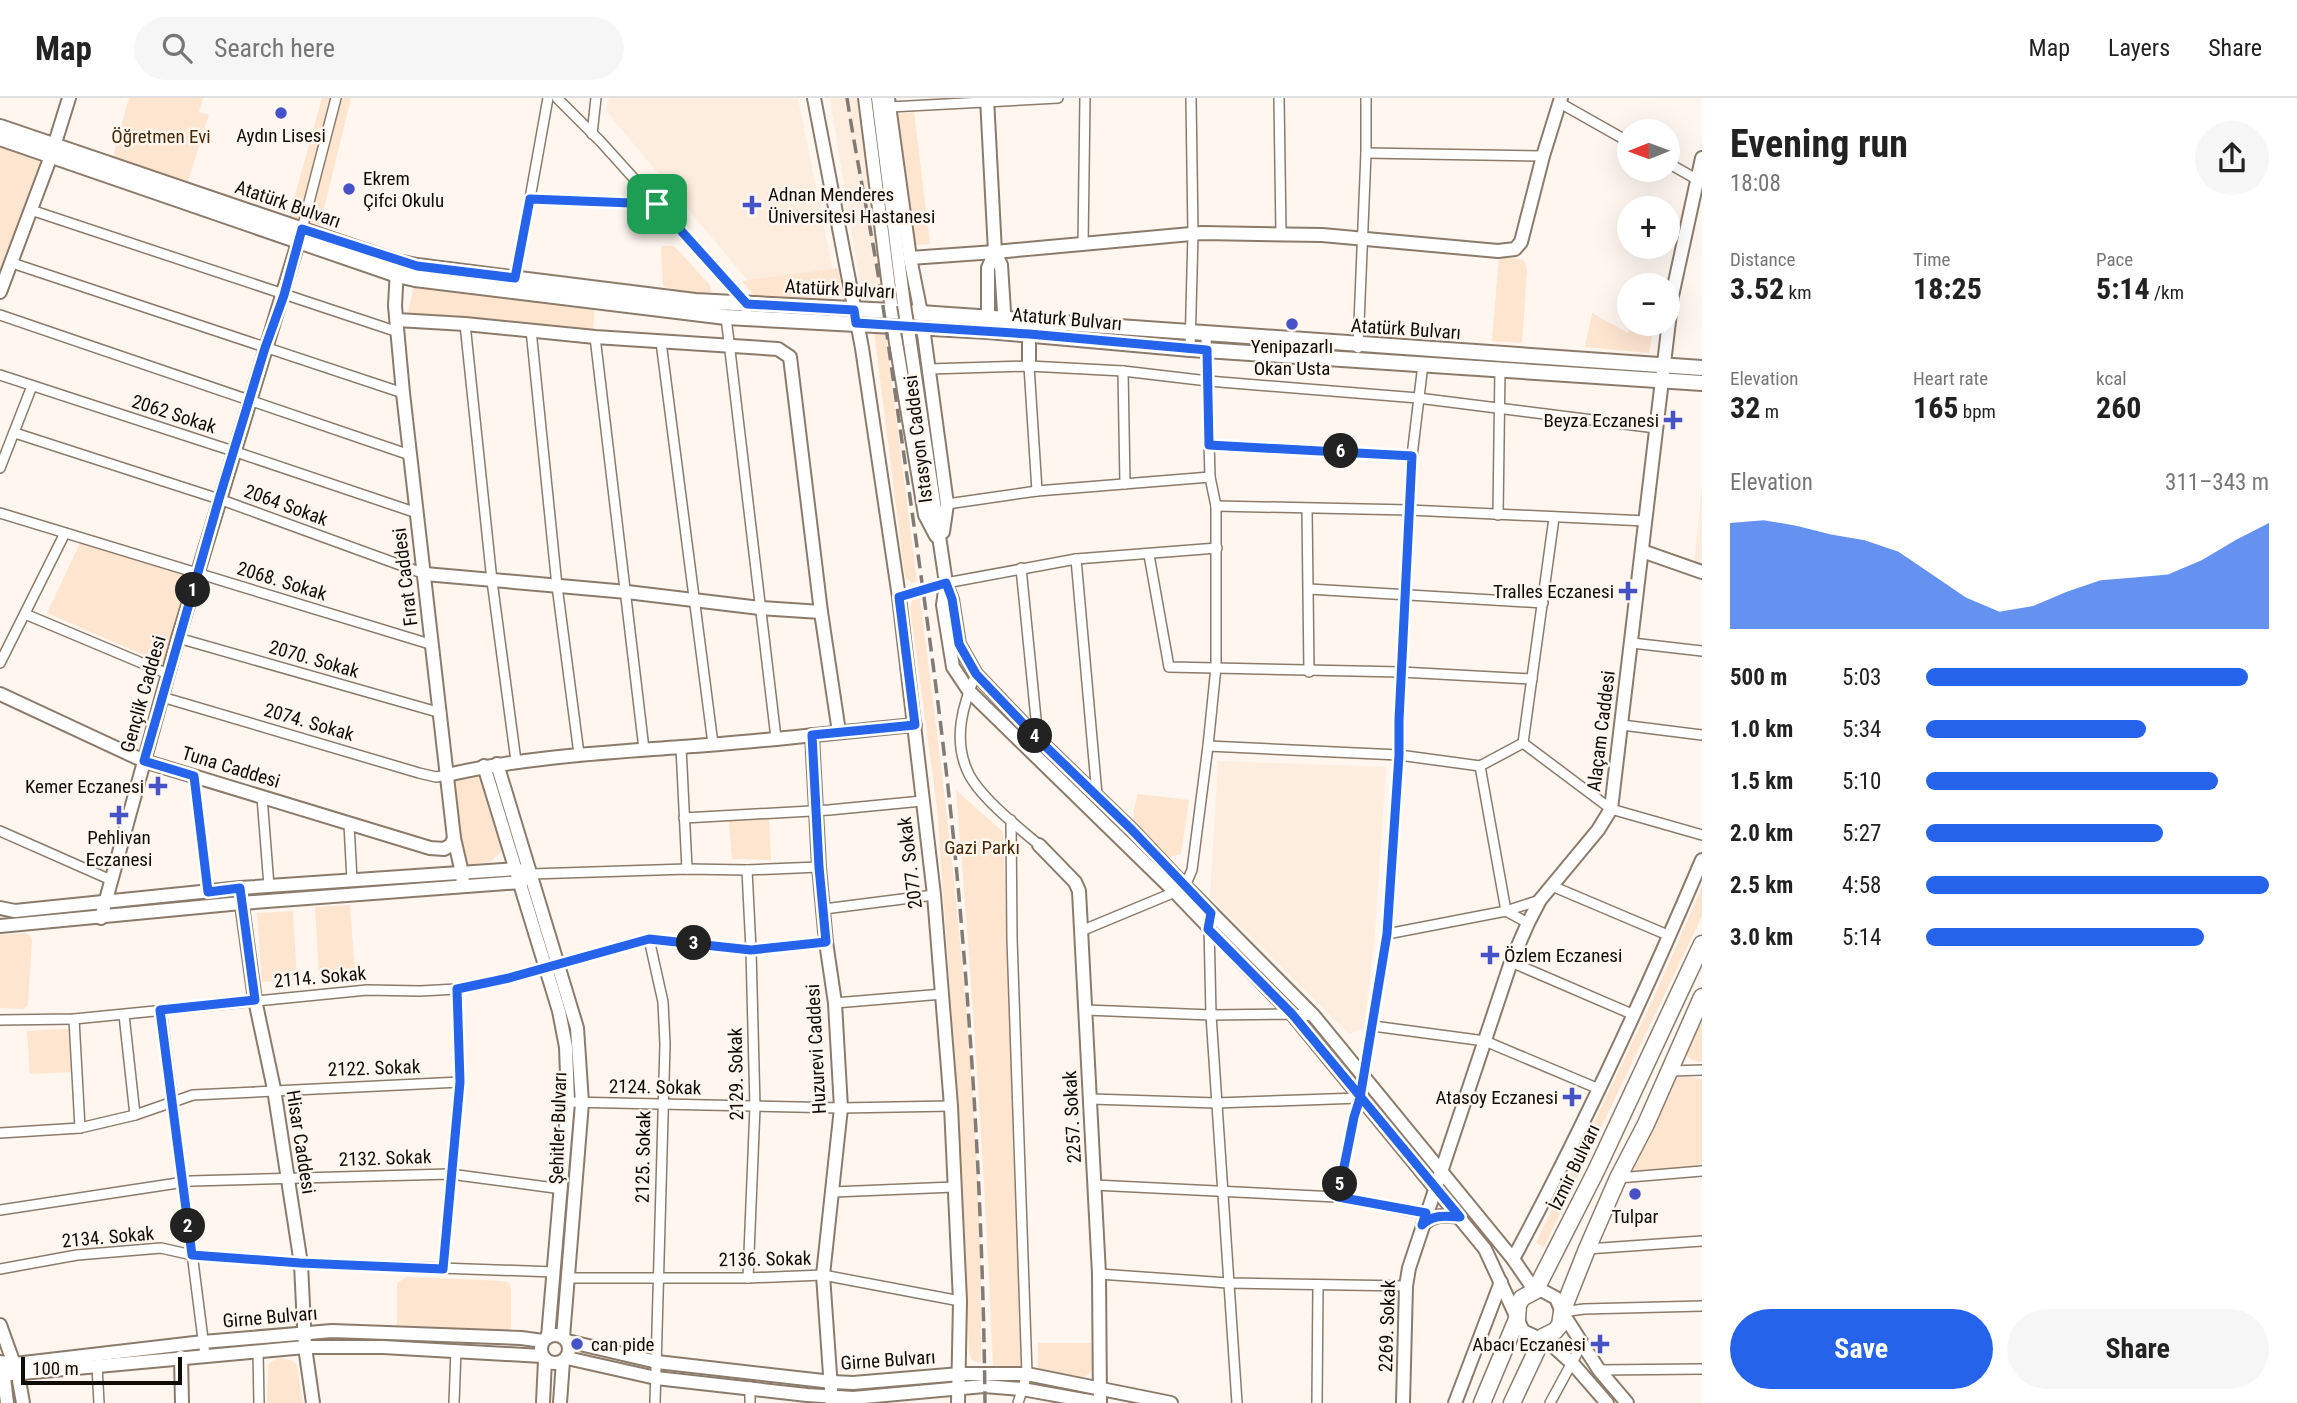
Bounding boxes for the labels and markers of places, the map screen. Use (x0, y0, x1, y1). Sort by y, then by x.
marker: Aydın Lisesi (273, 105, 289, 121)
place label: Aydın Lisesi (236, 124, 326, 147)
place label: Ekrem Çifci Okulu (363, 167, 444, 212)
pin (627, 174, 687, 234)
marker: Ekrem Çifci Okulu (341, 181, 357, 197)
place label: Adnan Menderes Üniversitesi Hastanesi (768, 183, 935, 228)
marker: Adnan Menderes Üniversitesi Hastanesi (742, 195, 762, 215)
marker: Yenipazarlı Okan Usta (1284, 316, 1300, 332)
place label: Yenipazarlı Okan Usta (1251, 335, 1333, 380)
place label: Beyza Eczanesi (1544, 409, 1659, 432)
marker: Beyza Eczanesi (1665, 412, 1681, 428)
pin: 6 (1324, 434, 1358, 468)
pin: 1 (176, 573, 210, 608)
place label: Tralles Eczanesi (1493, 580, 1614, 603)
marker: Tralles Eczanesi (1620, 583, 1636, 599)
pin: 4 (1018, 718, 1052, 754)
place label: Kemer Eczanesi (25, 775, 144, 798)
marker: Kemer Eczanesi (150, 778, 166, 794)
marker: Pehlivan Eczanesi (111, 807, 127, 823)
place label: Pehlivan Eczanesi (86, 826, 152, 871)
pin: 3 (676, 926, 712, 960)
place label: Özlem Eczanesi (1504, 944, 1622, 967)
marker: Özlem Eczanesi (1482, 947, 1498, 963)
place label: Atasoy Eczanesi (1436, 1086, 1558, 1109)
marker: Atasoy Eczanesi (1564, 1089, 1580, 1105)
pin: 5 (1322, 1166, 1358, 1202)
marker: Tulpar (1627, 1186, 1643, 1202)
place label: Tulpar (1612, 1205, 1659, 1228)
pin: 2 (170, 1208, 206, 1244)
place label: can pide (591, 1333, 655, 1356)
place label: Abacı Eczanesi (1472, 1333, 1586, 1356)
marker: can pide (569, 1336, 585, 1352)
marker: Abacı Eczanesi (1592, 1336, 1608, 1352)

